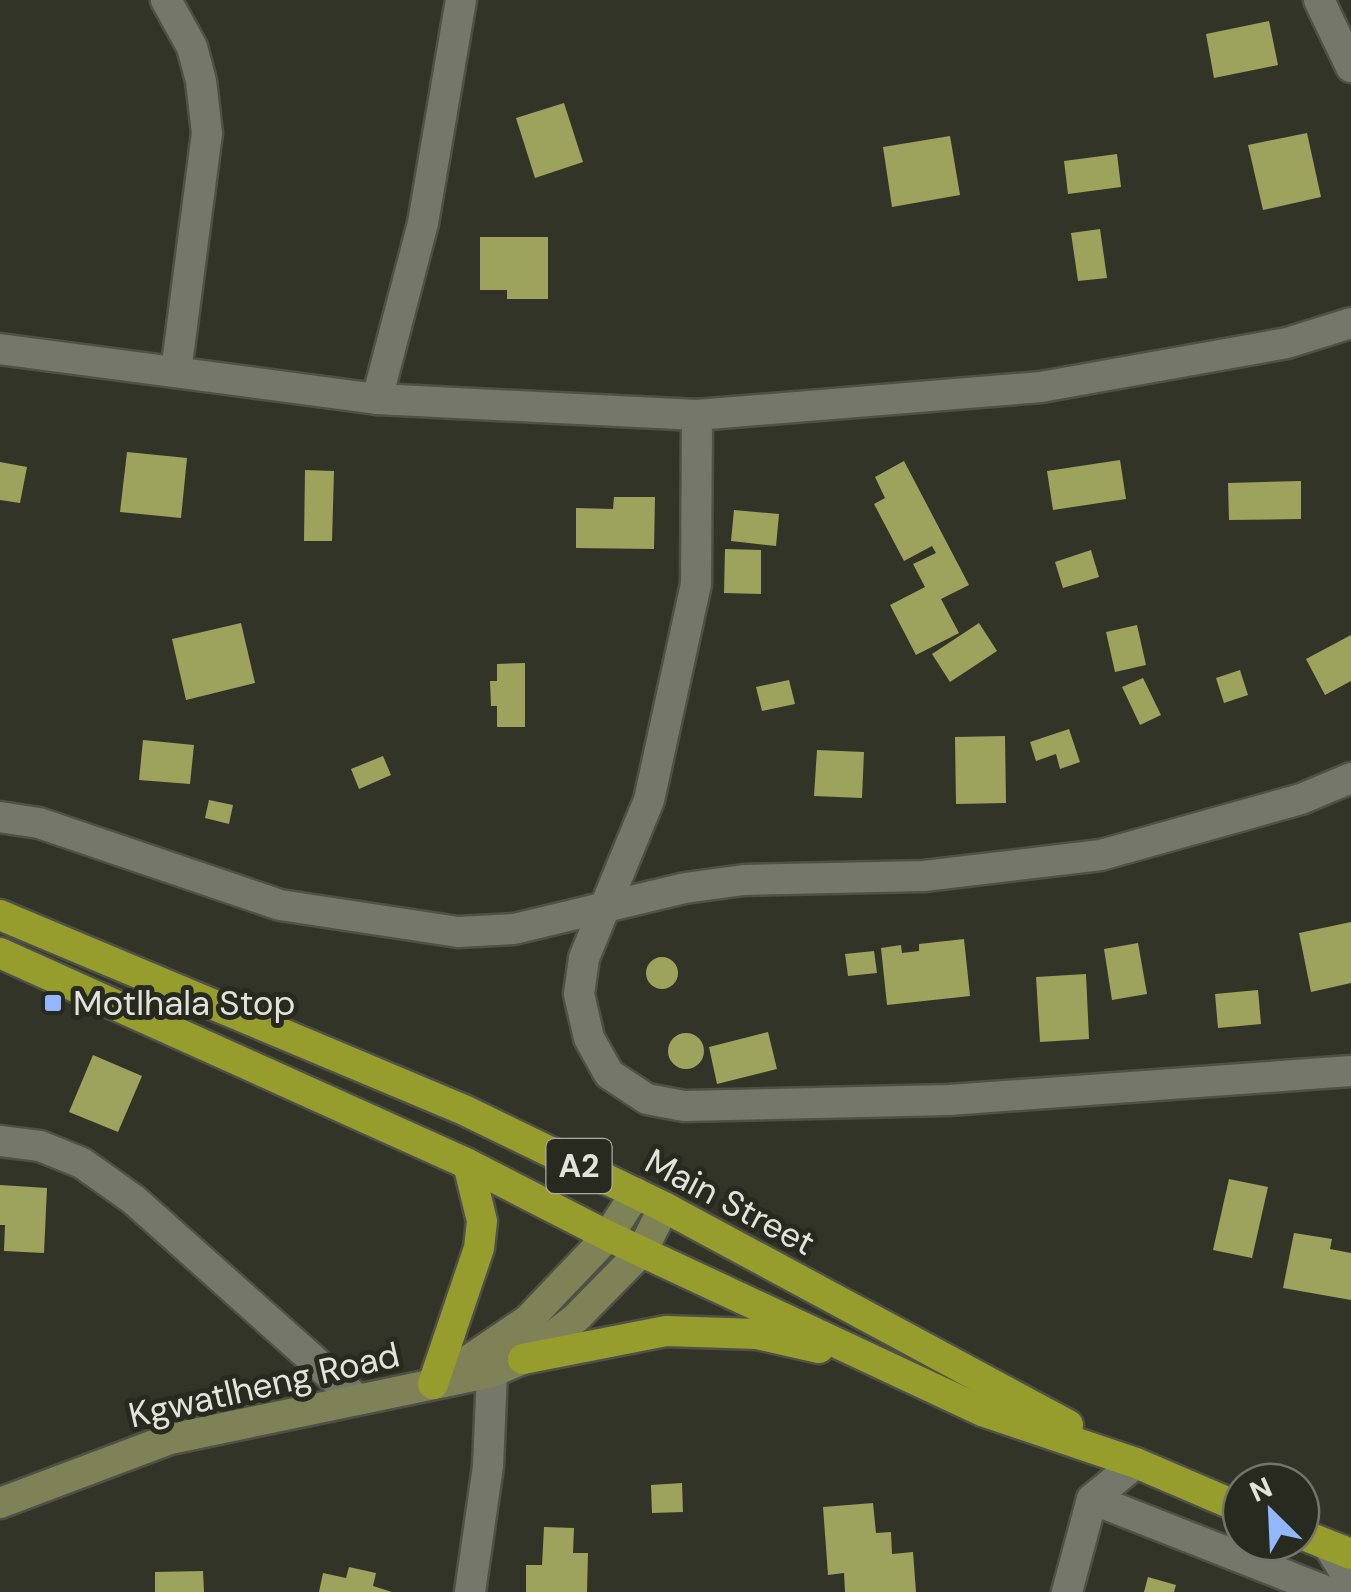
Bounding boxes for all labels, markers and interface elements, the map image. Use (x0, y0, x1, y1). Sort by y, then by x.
place label: Motlhala Stop (73, 980, 296, 1026)
marker: Motlhala Stop (42, 992, 64, 1014)
street label: Main Street (637, 1138, 823, 1266)
road number: A2 (546, 1139, 612, 1193)
street label: Kgwatlheng Road (124, 1331, 404, 1439)
north arrow (1221, 1462, 1321, 1562)
text: N (1244, 1469, 1278, 1511)

